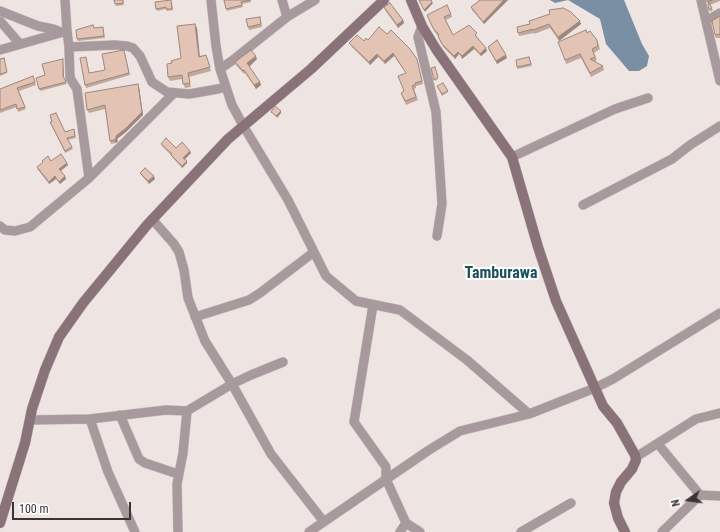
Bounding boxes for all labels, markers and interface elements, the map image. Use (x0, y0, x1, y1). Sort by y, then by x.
district label: Tamburawa (465, 264, 537, 284)
north arrow (668, 480, 708, 520)
scale bar (14, 494, 133, 520)
text: N (669, 498, 683, 508)
text: 100 m (19, 502, 49, 516)

